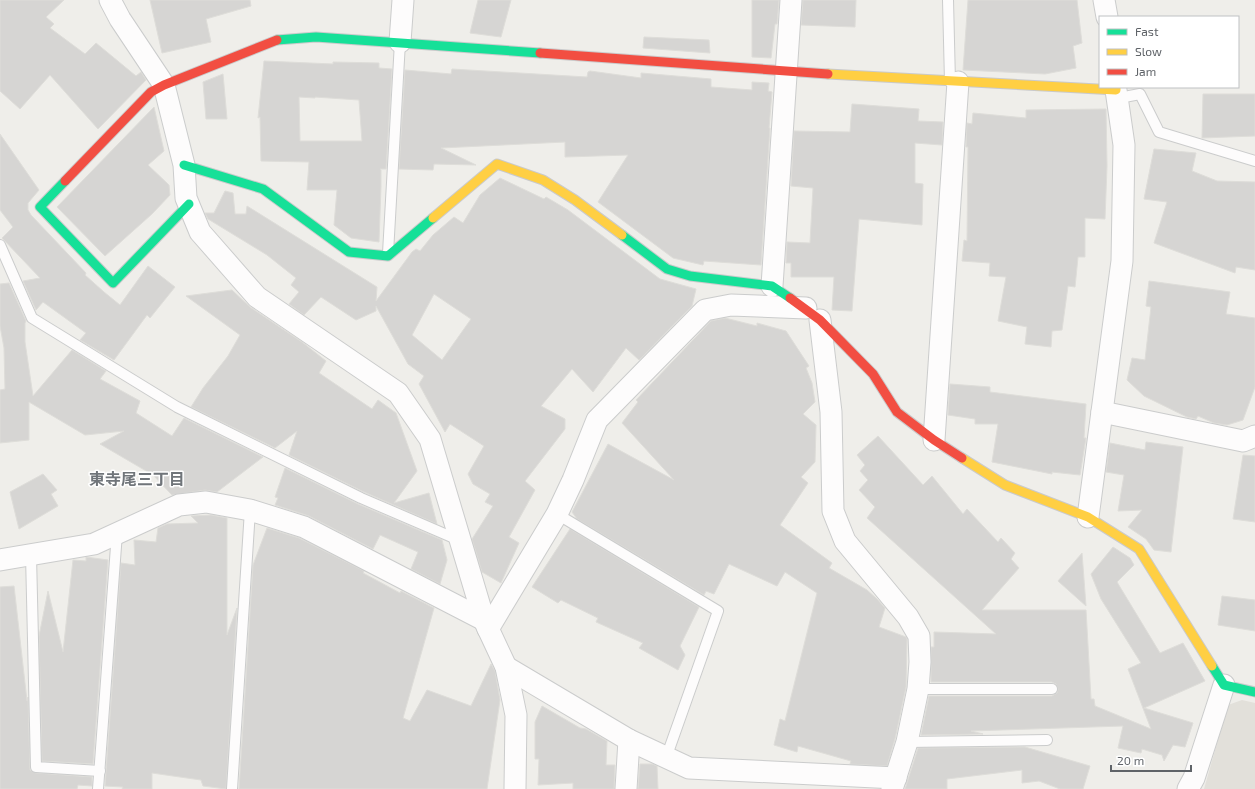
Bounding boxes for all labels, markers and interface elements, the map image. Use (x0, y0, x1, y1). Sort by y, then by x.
legend (1099, 16, 1239, 88)
text: Fast (1135, 24, 1159, 38)
text: Slow (1135, 44, 1162, 58)
text: Jam (1135, 64, 1156, 78)
district label: 東寺尾三丁目 (89, 469, 185, 488)
scale bar (1111, 747, 1191, 773)
text: 20 m (1117, 753, 1144, 767)

